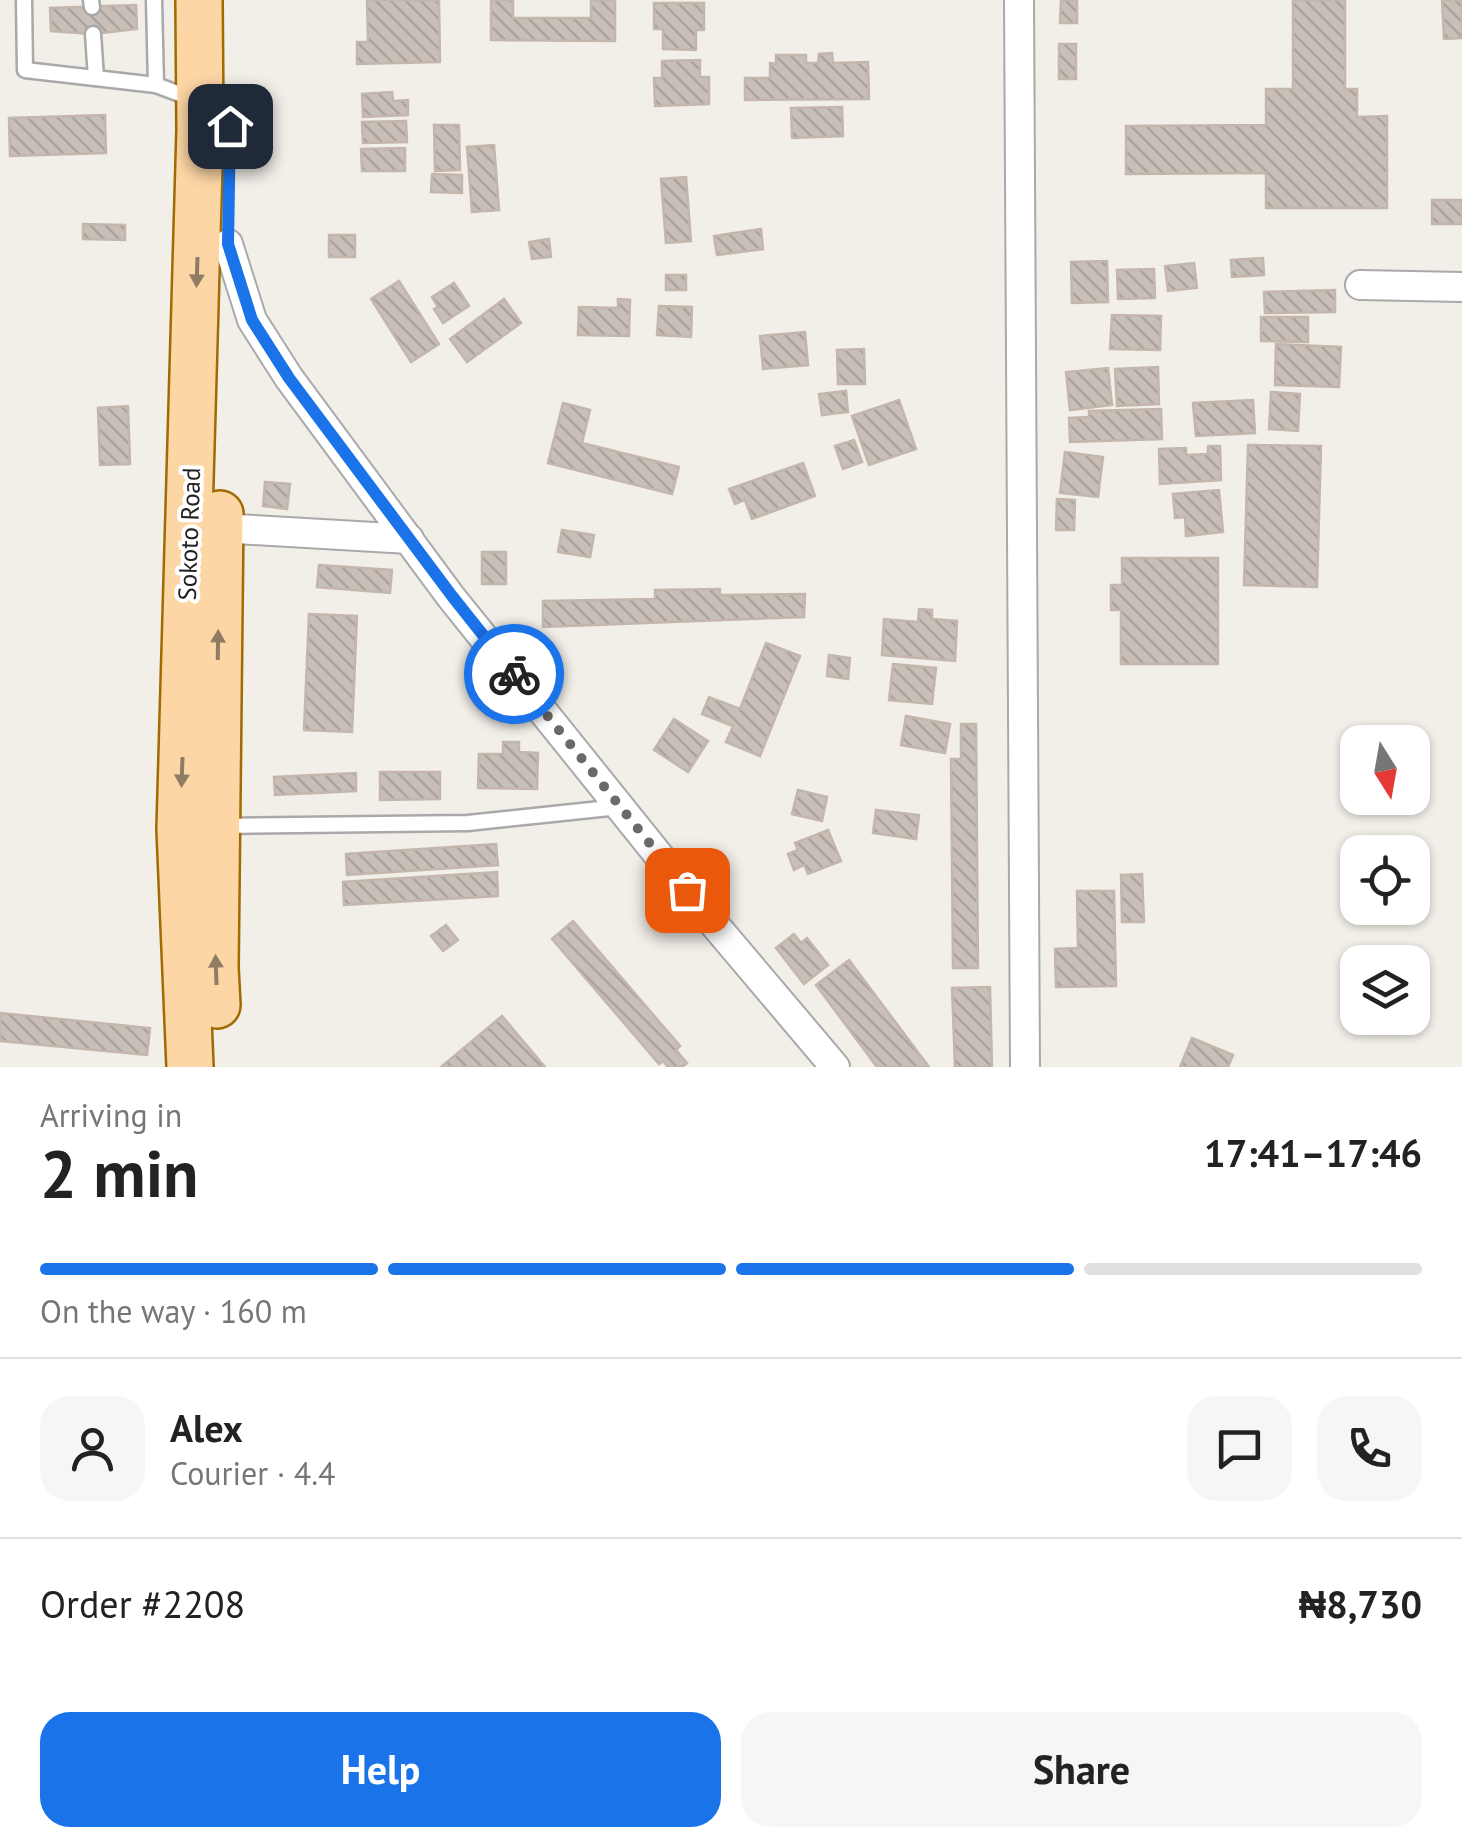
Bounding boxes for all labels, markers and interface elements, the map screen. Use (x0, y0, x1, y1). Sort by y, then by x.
pin (188, 84, 273, 169)
icon: home (203, 99, 258, 154)
one-way arrow (188, 257, 204, 289)
street label: Sokoto Road (171, 467, 207, 601)
courier (464, 624, 564, 724)
one-way arrow (210, 628, 226, 660)
icon: bike (487, 647, 542, 702)
north arrow (1340, 725, 1430, 815)
map controls (1340, 725, 1430, 1035)
one-way arrow (173, 757, 189, 789)
button: locate (1340, 835, 1430, 925)
pin (645, 848, 730, 933)
icon: bag (660, 863, 715, 918)
button: layers (1340, 945, 1430, 1035)
one-way arrow (207, 953, 223, 985)
text: Arriving in (40, 1094, 182, 1136)
text: 17:41–17:46 (1204, 1128, 1422, 1177)
text: 2 min (40, 1131, 199, 1215)
text: On the way · 160 m (40, 1290, 307, 1332)
button: person (40, 1396, 145, 1501)
button: chat (1187, 1396, 1292, 1501)
button: phone (1317, 1396, 1422, 1501)
text: Alex (170, 1403, 243, 1452)
text: Courier · 4.4 (170, 1452, 336, 1494)
text: Order #2208 (40, 1579, 245, 1628)
text: ₦8,730 (1299, 1579, 1422, 1628)
button: Help (40, 1712, 721, 1827)
button: Share (741, 1712, 1422, 1827)

